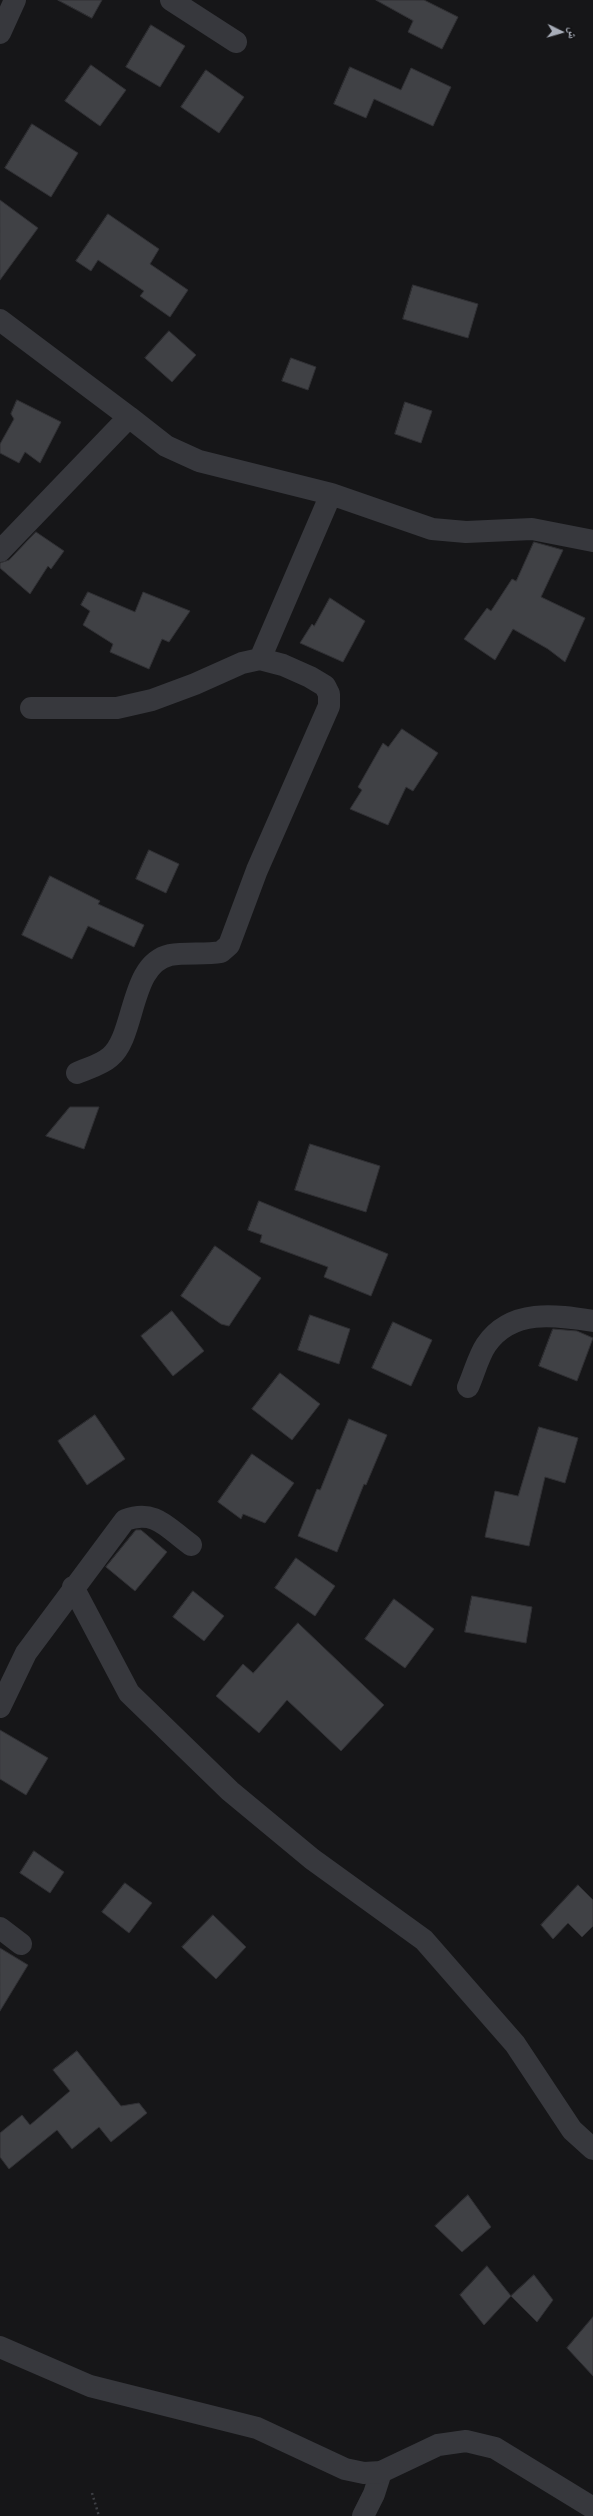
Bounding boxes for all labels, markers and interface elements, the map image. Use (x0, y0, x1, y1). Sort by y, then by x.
north arrow (541, 12, 581, 52)
text: ش (566, 27, 579, 39)

